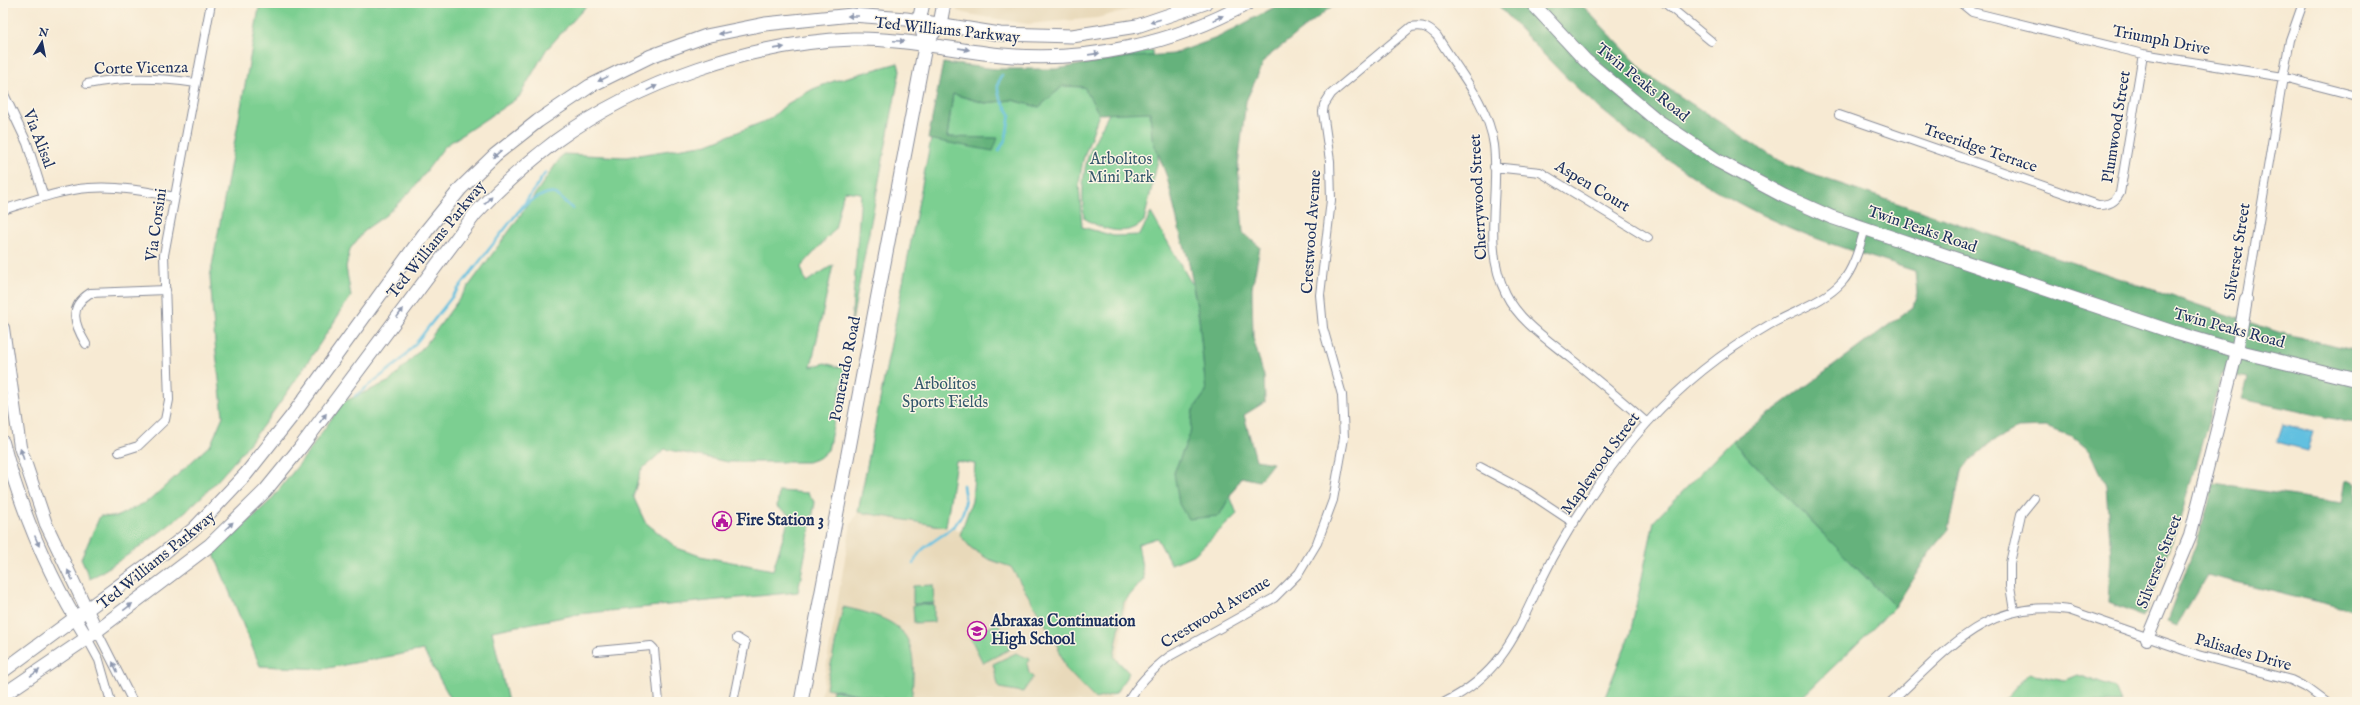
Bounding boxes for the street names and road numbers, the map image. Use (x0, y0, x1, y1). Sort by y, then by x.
street label: Ted Williams Parkway (873, 13, 1021, 49)
street label: Triumph Drive (2110, 22, 2212, 60)
street label: Twin Peaks Road (1591, 39, 1693, 127)
street label: Corte Vicenza (94, 58, 188, 80)
street label: Plumwood Street (2098, 69, 2136, 185)
street label: Via Alisal (17, 106, 59, 172)
street label: Treeridge Terrace (1920, 120, 2040, 178)
street label: Cherrywood Street (1466, 133, 1492, 261)
street label: Aspen Court (1550, 156, 1634, 217)
street label: Crestwood Avenue (1298, 169, 1326, 295)
street label: Ted Williams Parkway (383, 177, 491, 303)
street label: Via Corsini (142, 187, 172, 264)
street label: Silverset Street (2220, 201, 2256, 302)
street label: Twin Peaks Road (1865, 202, 1980, 258)
street label: Twin Peaks Road (2171, 305, 2287, 354)
street label: Pomerado Road (826, 314, 866, 423)
street label: Maplewood Street (1557, 409, 1645, 519)
street label: Ted Williams Parkway (94, 507, 220, 615)
street label: Silverset Street (2133, 512, 2187, 612)
street label: Crestwood Avenue (1158, 572, 1274, 654)
street label: Palisades Drive (2192, 630, 2294, 676)

